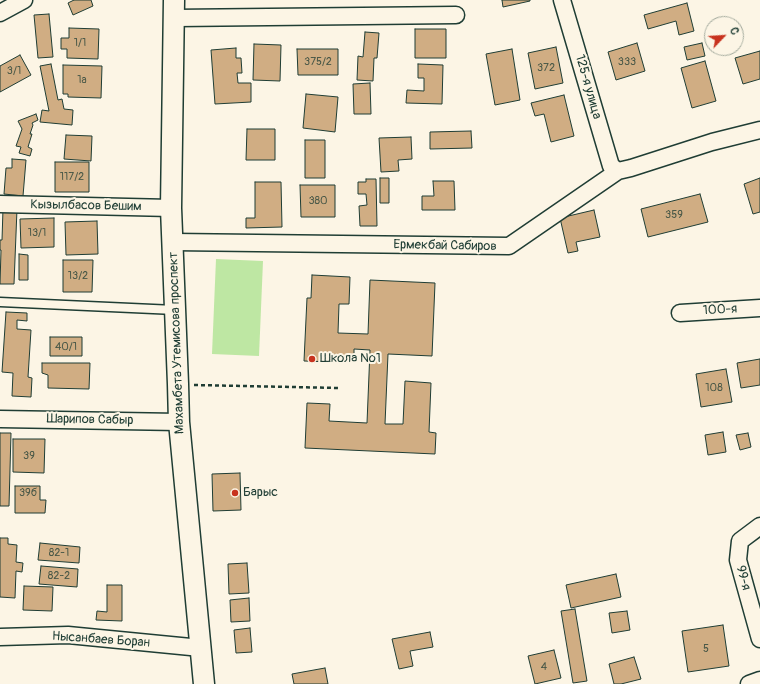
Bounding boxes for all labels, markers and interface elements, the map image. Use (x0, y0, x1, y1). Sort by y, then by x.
north arrow (704, 16, 744, 56)
text: С (727, 25, 742, 37)
house number: 1/1 (74, 36, 86, 50)
street label: 125-я улица (571, 53, 605, 121)
house number: 375/2 (304, 55, 332, 69)
house number: 333 (618, 55, 636, 69)
house number: 372 (537, 61, 555, 75)
house number: 3/1 (7, 64, 21, 78)
house number: 1а (77, 73, 87, 87)
house number: 117/2 (60, 170, 84, 184)
house number: 380 (308, 194, 328, 208)
street label: Кызылбасов Бешим (30, 197, 142, 215)
house number: 359 (665, 208, 683, 222)
house number: 13/1 (28, 226, 46, 240)
street label: Ермекбай Сабиров (393, 237, 497, 255)
street label: Махамбета Утемисова проспект (166, 252, 188, 434)
house number: 13/2 (68, 269, 88, 283)
street label: 100-я (702, 301, 738, 319)
house number: 40/1 (55, 340, 77, 354)
place label: Школа №1 (320, 351, 381, 367)
marker: Школа №1 (307, 354, 317, 364)
house number: 108 (705, 381, 723, 395)
street label: Шарипов Сабыр (46, 411, 134, 429)
house number: 39 (23, 449, 35, 463)
place label: Барыс (243, 485, 278, 501)
house number: 39б (19, 486, 37, 500)
marker: Барыс (230, 488, 240, 498)
house number: 82-1 (49, 546, 69, 560)
street label: 99-я (732, 564, 754, 592)
house number: 82-2 (48, 569, 70, 583)
street label: Нысанбаев Боран (51, 629, 151, 651)
house number: 5 (703, 642, 709, 656)
house number: 4 (541, 660, 547, 674)

